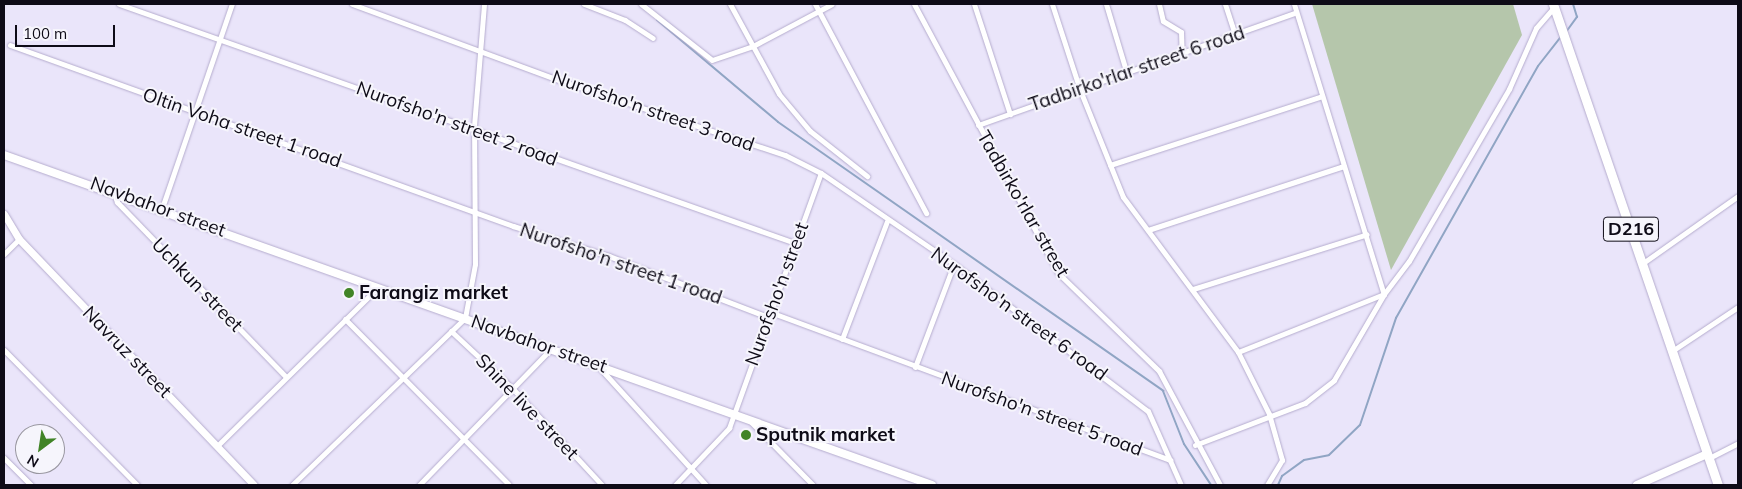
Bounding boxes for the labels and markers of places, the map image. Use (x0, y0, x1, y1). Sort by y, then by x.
place label: Farangiz market (359, 282, 508, 304)
marker: Farangiz market (343, 287, 355, 299)
place label: Sputnik market (756, 424, 895, 446)
marker: Sputnik market (740, 429, 752, 441)

